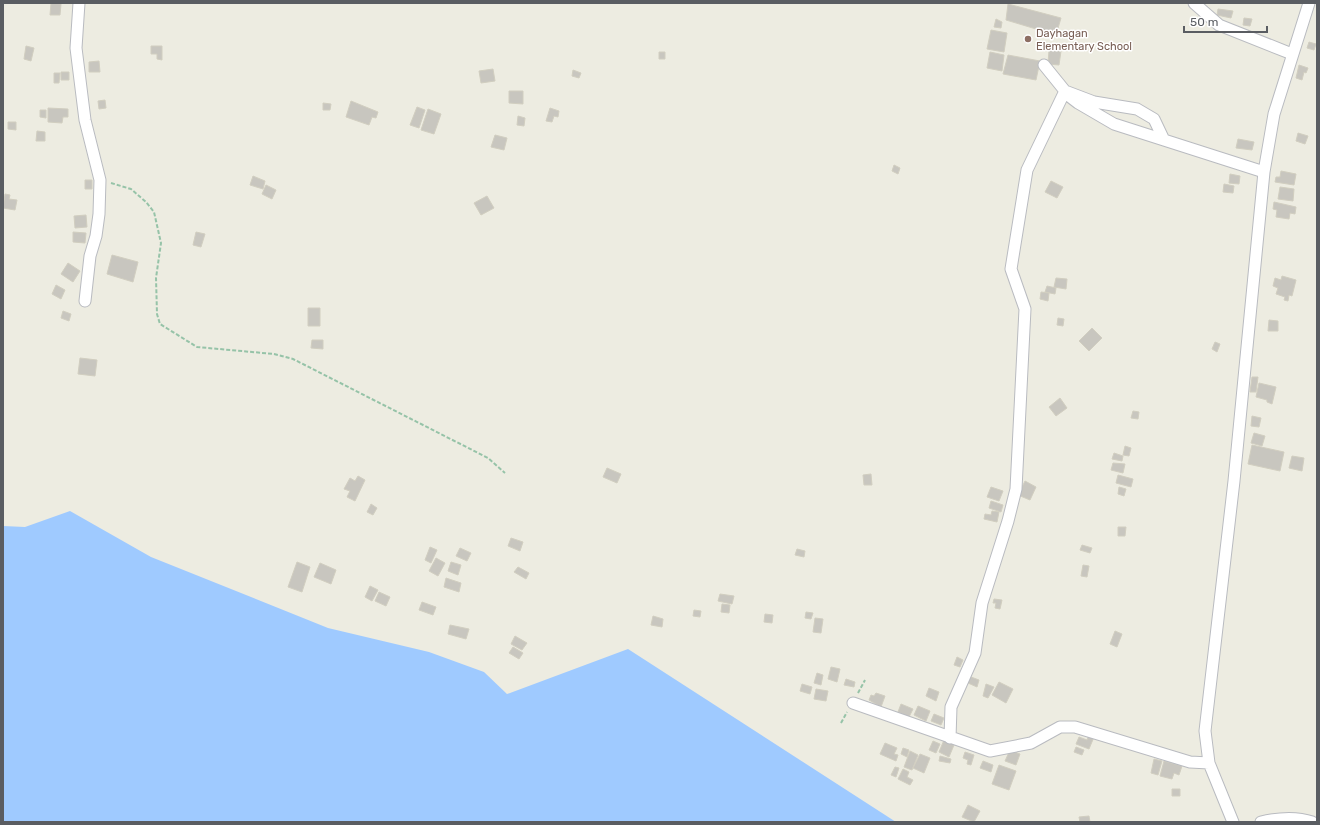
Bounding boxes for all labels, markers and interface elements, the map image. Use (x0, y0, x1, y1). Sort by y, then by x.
scale bar (1184, 8, 1267, 34)
text: 50 m (1190, 15, 1218, 29)
place label: Dayhagan Elementary School (1036, 27, 1132, 53)
marker: Dayhagan Elementary School (1023, 34, 1033, 44)

